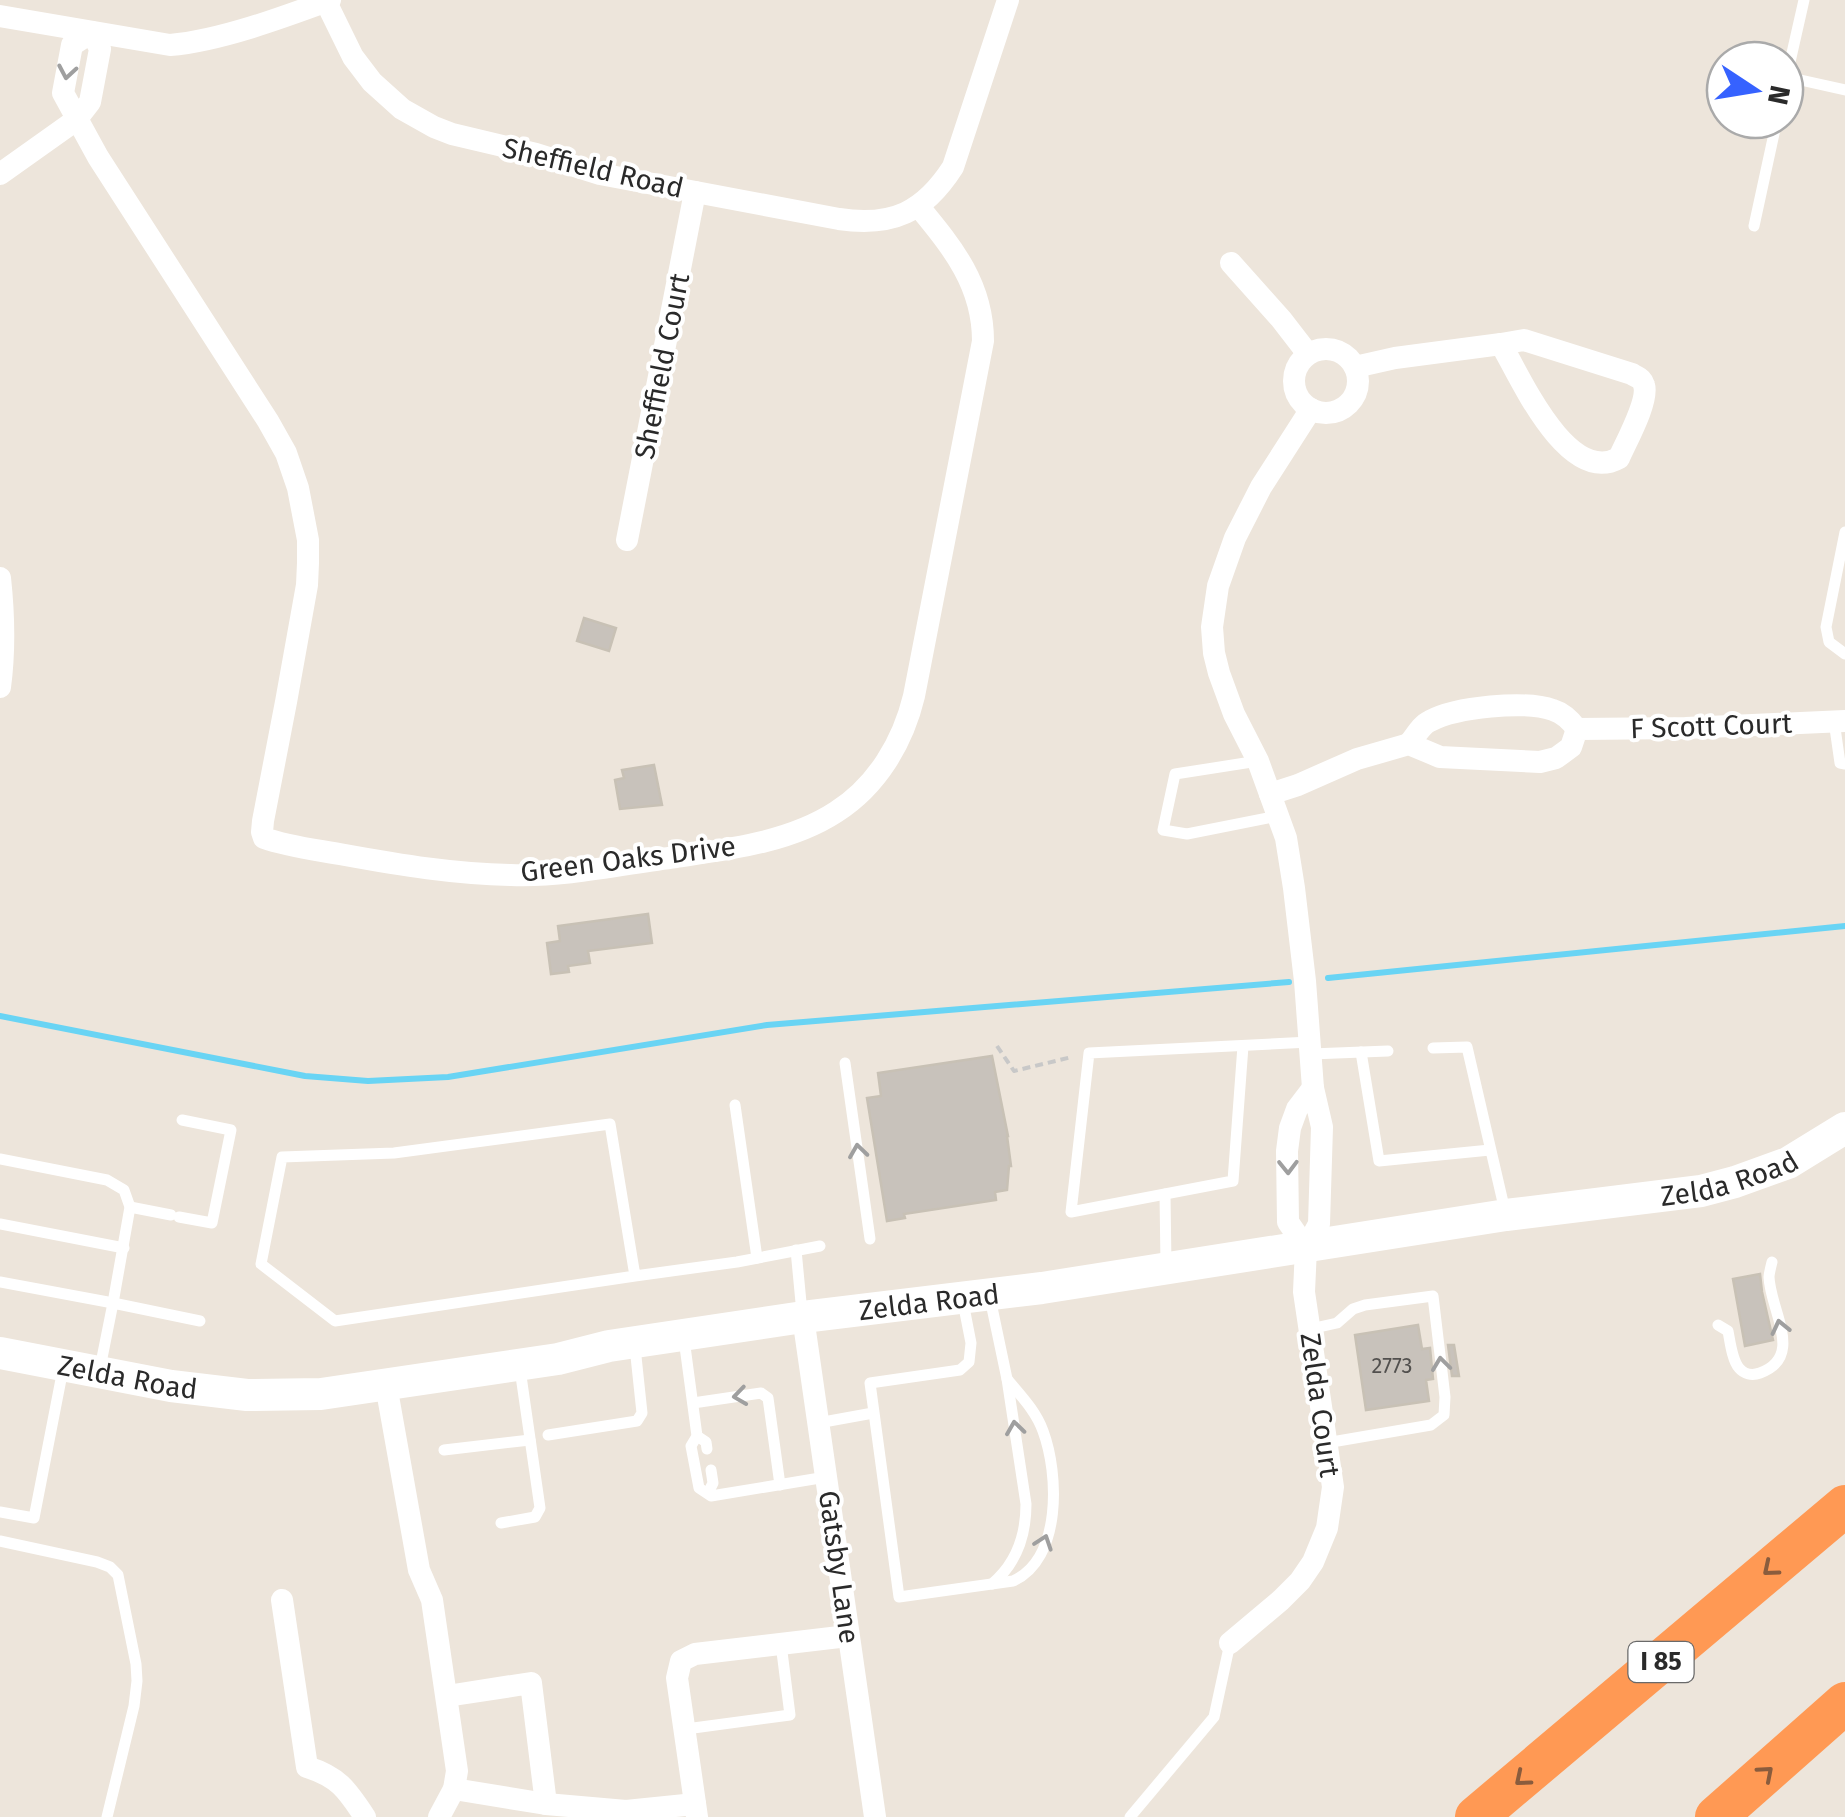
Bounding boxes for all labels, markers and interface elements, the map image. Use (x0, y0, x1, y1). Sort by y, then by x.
north arrow (1705, 40, 1805, 140)
one-way arrow (57, 64, 78, 80)
text: N (1761, 83, 1797, 108)
street label: Sheffield Road (499, 131, 687, 205)
street label: Sheffield Court (628, 269, 696, 462)
street label: F Scott Court (1630, 707, 1793, 745)
street label: Green Oaks Drive (518, 829, 738, 889)
one-way arrow (848, 1143, 869, 1160)
street label: Zelda Road (1659, 1144, 1804, 1212)
one-way arrow (1277, 1160, 1299, 1176)
street label: Zelda Road (857, 1277, 1001, 1327)
one-way arrow (1771, 1319, 1792, 1336)
street label: Zelda Court (1294, 1331, 1347, 1480)
street label: Zelda Road (55, 1348, 199, 1406)
house number: 2773 (1372, 1352, 1412, 1379)
one-way arrow (1431, 1356, 1452, 1372)
one-way arrow (731, 1384, 748, 1405)
one-way arrow (1005, 1420, 1026, 1437)
street label: Gatsby Lane (812, 1488, 866, 1646)
one-way arrow (1032, 1535, 1052, 1552)
one-way arrow (1764, 1557, 1782, 1575)
road number: I 85 (1628, 1642, 1694, 1682)
one-way arrow (1754, 1766, 1773, 1784)
one-way arrow (1515, 1767, 1534, 1785)

